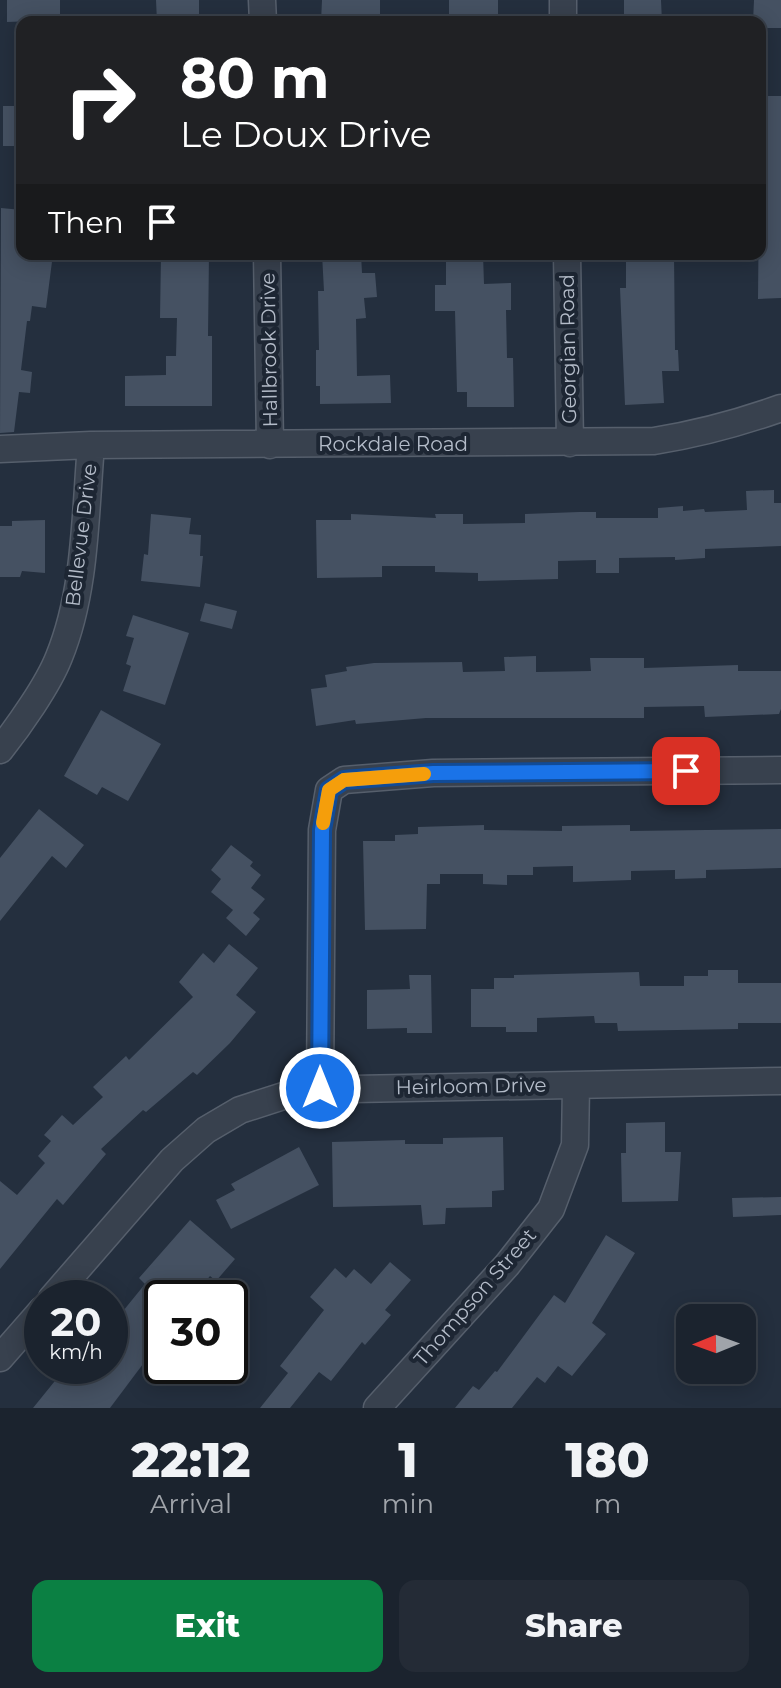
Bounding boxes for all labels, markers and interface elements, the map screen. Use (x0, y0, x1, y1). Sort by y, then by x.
text: 80 m (180, 44, 330, 112)
icon: right (48, 48, 152, 152)
text: Le Doux Drive (180, 112, 432, 156)
icon: arrive (140, 200, 184, 244)
text: Then (48, 204, 124, 241)
street label: Hallbrook Drive (256, 272, 282, 428)
street label: Georgian Road (555, 274, 581, 424)
street label: Rockdale Road (318, 432, 468, 456)
street label: Bellevue Drive (60, 462, 102, 608)
pin (652, 737, 720, 805)
icon: arrive (664, 749, 708, 793)
position arrow (278, 1046, 362, 1130)
street label: Heirloom Drive (395, 1073, 547, 1099)
street label: Thompson Street (409, 1224, 541, 1370)
speed limit sign: 30 (144, 1280, 248, 1384)
text: 20 (51, 1297, 101, 1346)
north arrow (676, 1304, 756, 1384)
map controls (676, 1304, 756, 1384)
text: km/h (49, 1340, 103, 1364)
text: 22:12 (131, 1431, 251, 1489)
text: 1 (398, 1431, 418, 1489)
text: 180 (565, 1431, 650, 1489)
text: Arrival (150, 1488, 232, 1520)
text: min (382, 1488, 434, 1520)
text: m (594, 1488, 621, 1520)
button: Exit (32, 1580, 383, 1672)
button: Share (399, 1580, 749, 1672)

